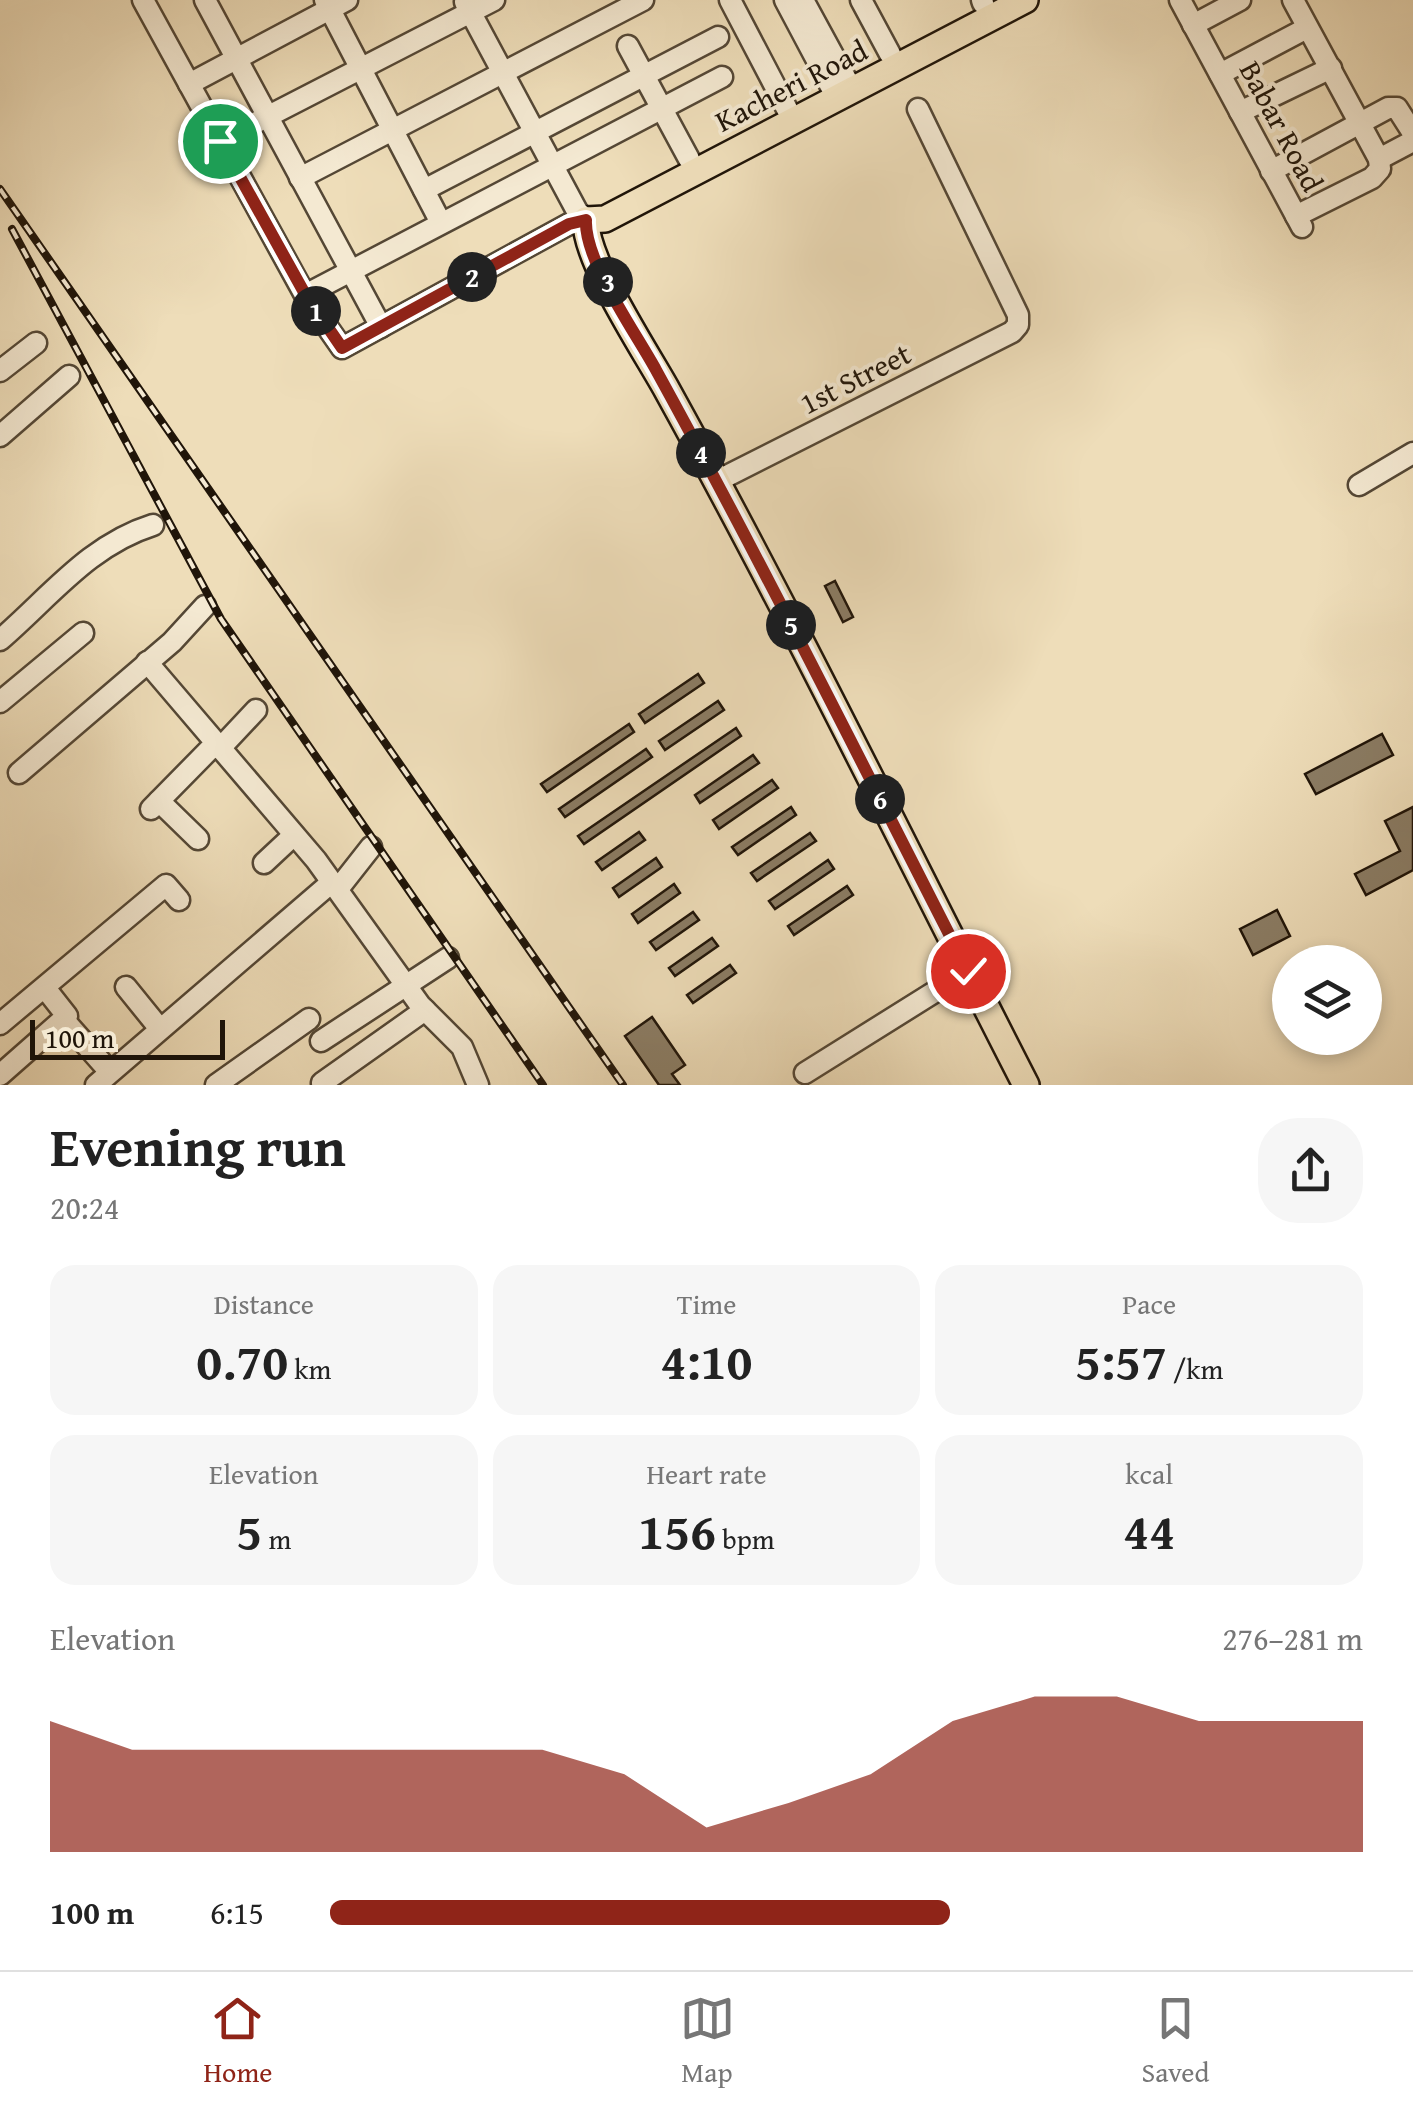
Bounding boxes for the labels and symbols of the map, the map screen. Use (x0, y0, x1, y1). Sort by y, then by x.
street label: Kacheri Road (707, 28, 875, 142)
street label: Babar Road (1229, 53, 1335, 199)
pin (178, 99, 263, 184)
pin: 2 (447, 252, 497, 302)
pin: 3 (583, 257, 633, 307)
pin: 1 (291, 286, 341, 336)
street label: 1st Street (792, 331, 919, 425)
pin: 4 (676, 428, 726, 478)
pin: 5 (766, 600, 816, 650)
pin: 6 (855, 774, 905, 824)
pin (926, 929, 1011, 1014)
scale bar (30, 1015, 225, 1060)

